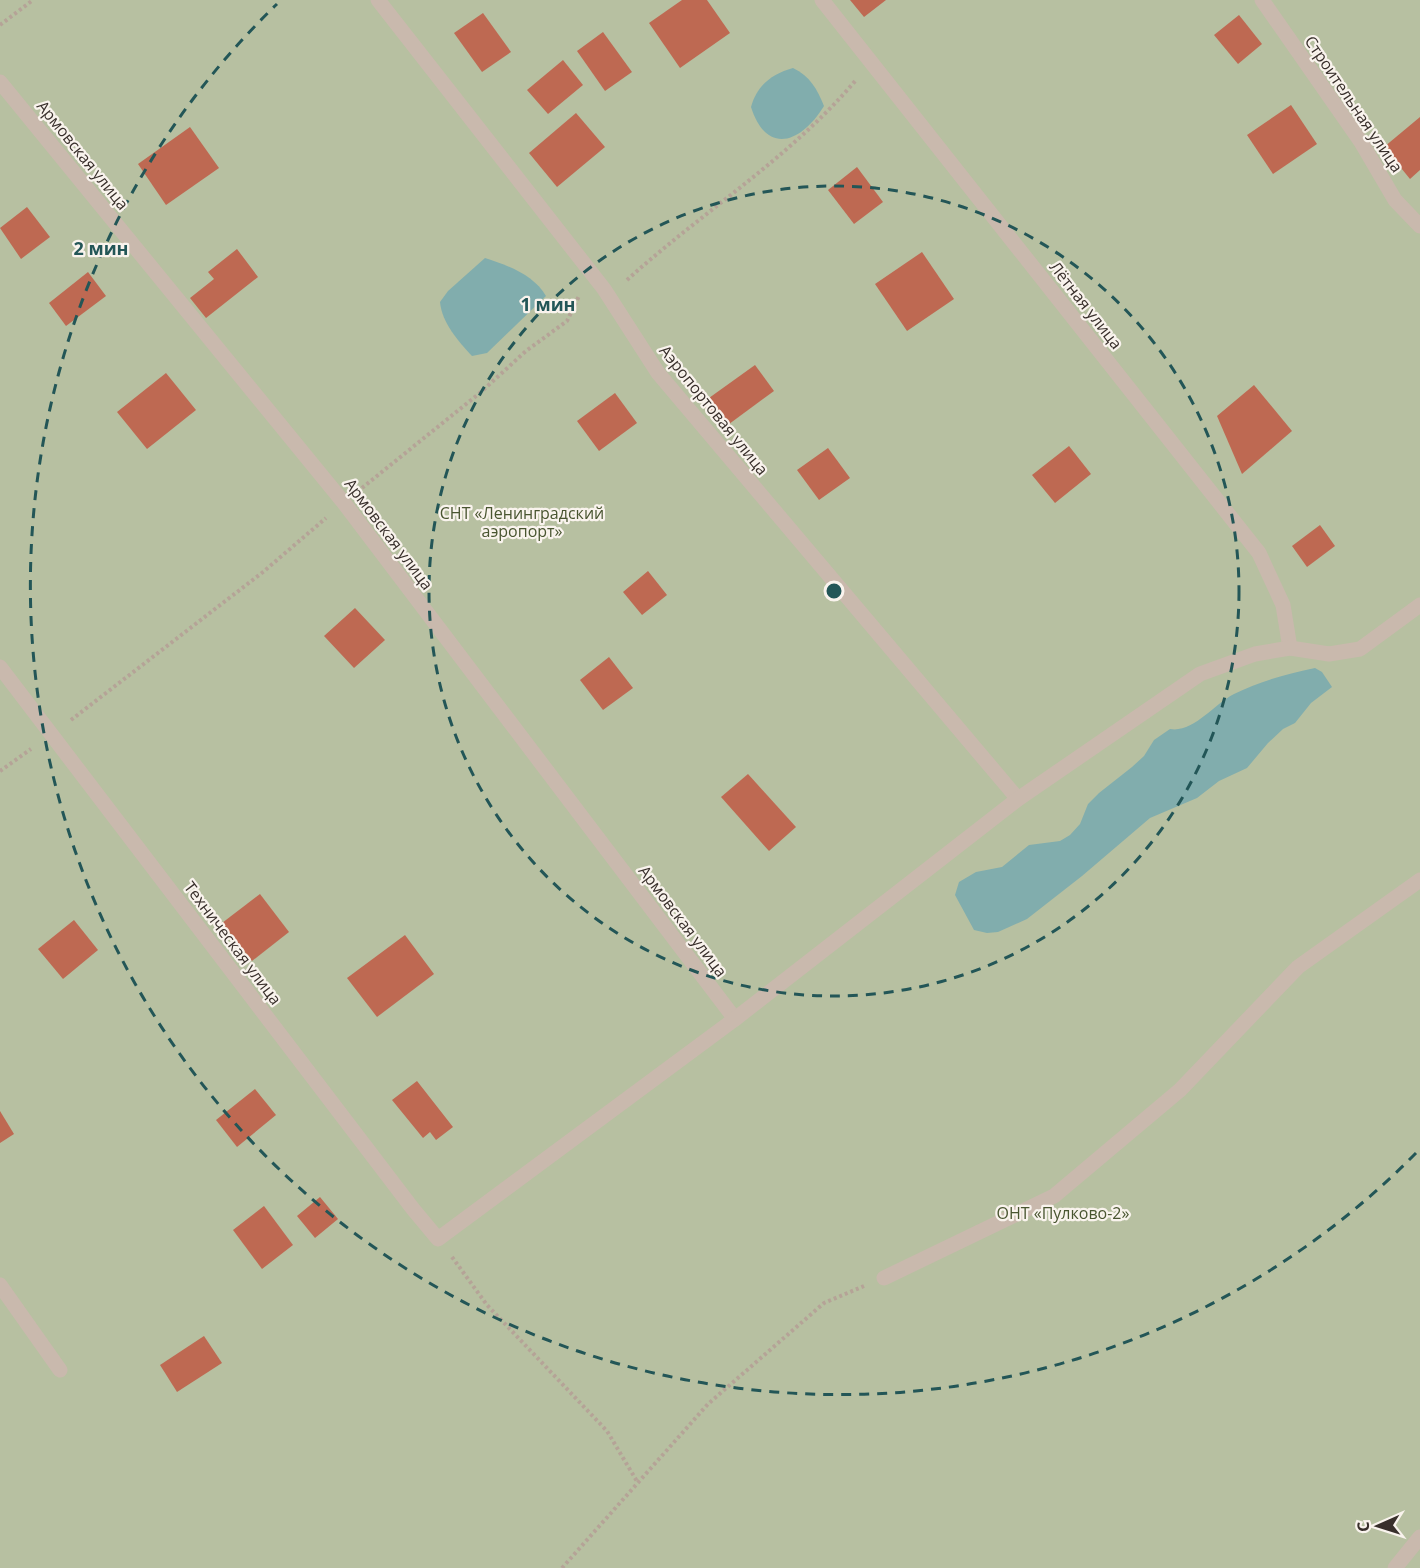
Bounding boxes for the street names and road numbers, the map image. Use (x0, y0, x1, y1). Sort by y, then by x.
street label: Строительная улица (1300, 31, 1408, 177)
street label: Армовская улица (32, 96, 134, 214)
street label: Лётная улица (1045, 256, 1127, 354)
street label: Аэропортовая улица (655, 340, 773, 480)
street label: Армовская улица (340, 474, 438, 594)
street label: Армовская улица (634, 861, 732, 981)
street label: Техническая улица (179, 877, 287, 1009)

